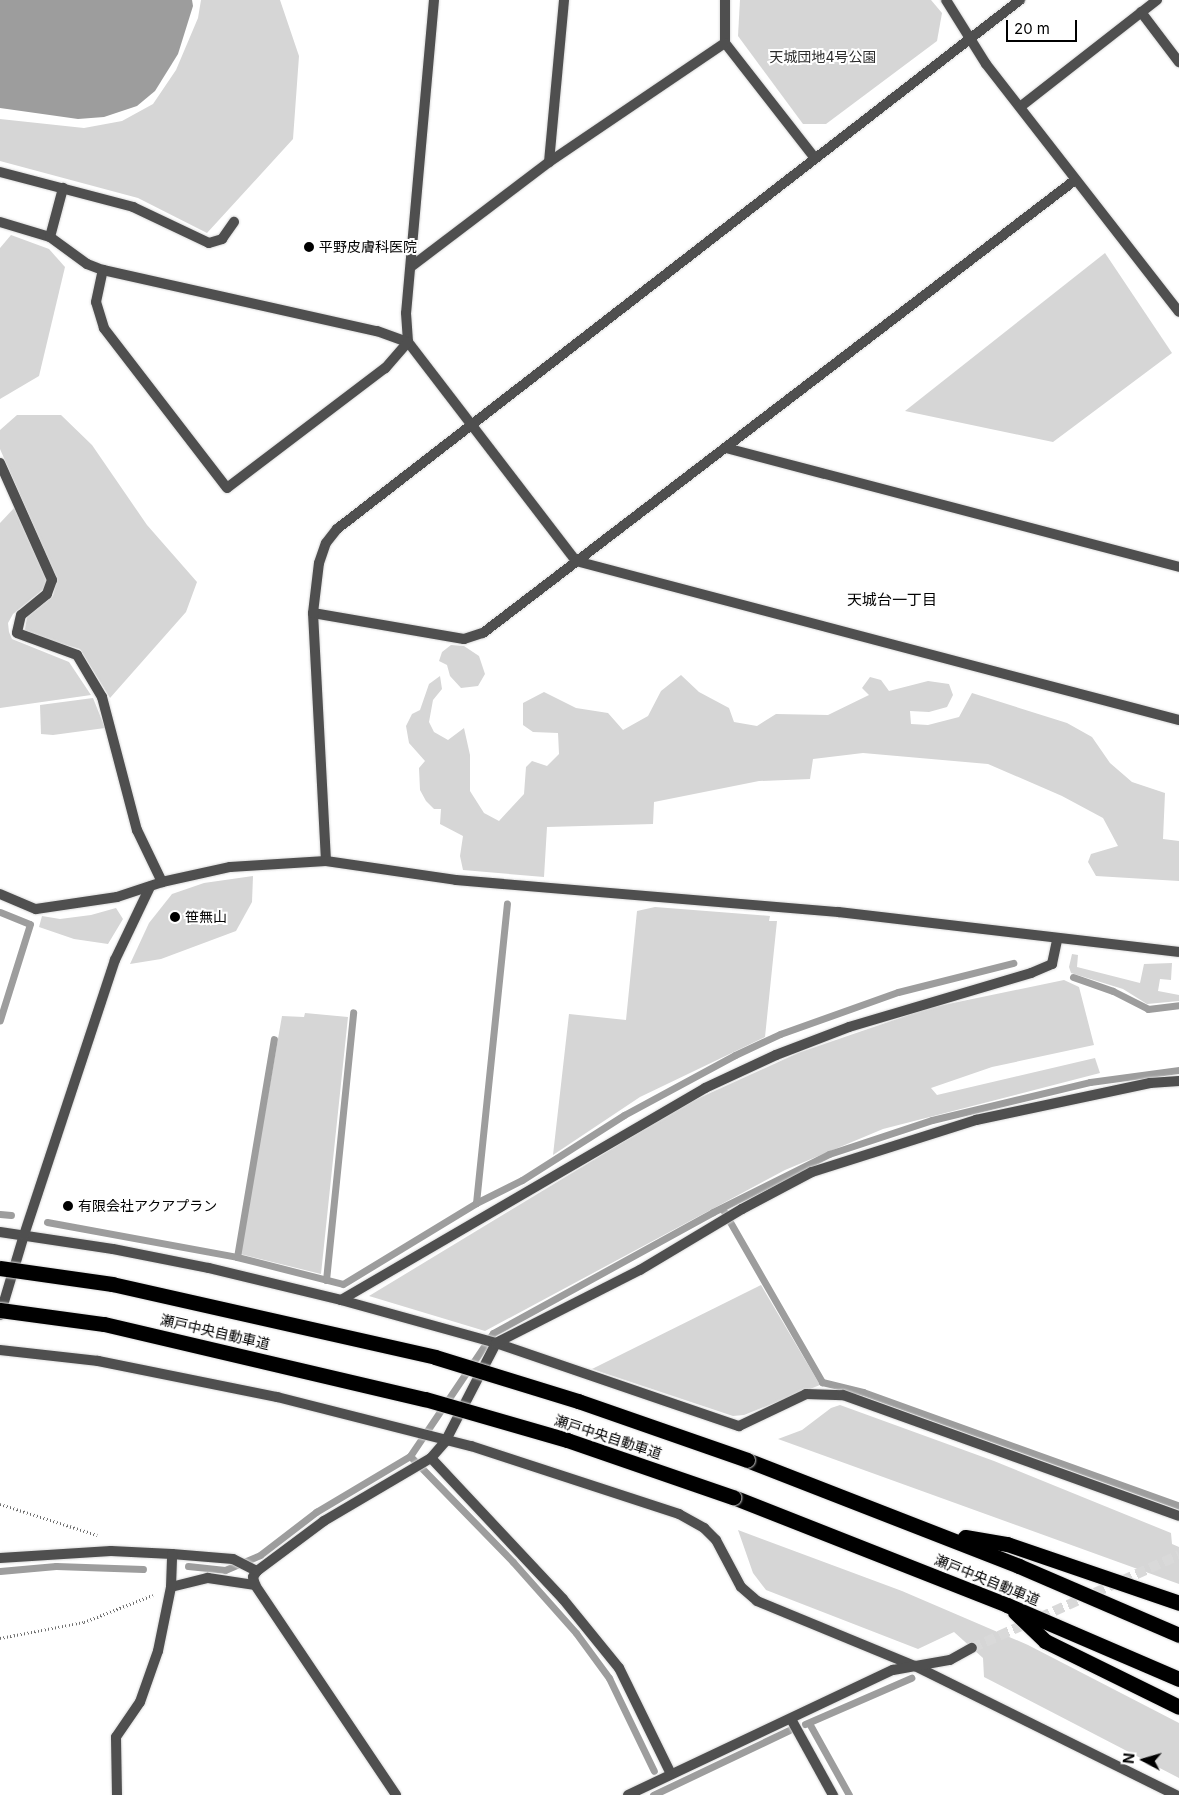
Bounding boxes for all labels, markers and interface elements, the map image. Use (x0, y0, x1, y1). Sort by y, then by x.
scale bar (1009, 10, 1080, 42)
text: 20 m (1014, 19, 1050, 38)
park label: 天城団地4号公園 (769, 49, 877, 65)
place label: 平野皮膚科医院 (319, 239, 417, 255)
marker: 平野皮膚科医院 (303, 241, 315, 253)
district label: 天城台一丁目 (847, 591, 937, 609)
place label: 笹無山 (185, 909, 227, 925)
marker: 笹無山 (169, 911, 181, 923)
place label: 有限会社アクアプラン (78, 1198, 218, 1214)
marker: 有限会社アクアプラン (62, 1200, 74, 1212)
street label: 瀬戸中央自動車道 (159, 1311, 271, 1353)
street label: 瀬戸中央自動車道 (552, 1412, 664, 1462)
street label: 瀬戸中央自動車道 (932, 1551, 1042, 1609)
north arrow (1119, 1735, 1169, 1785)
text: N (1120, 1752, 1138, 1765)

